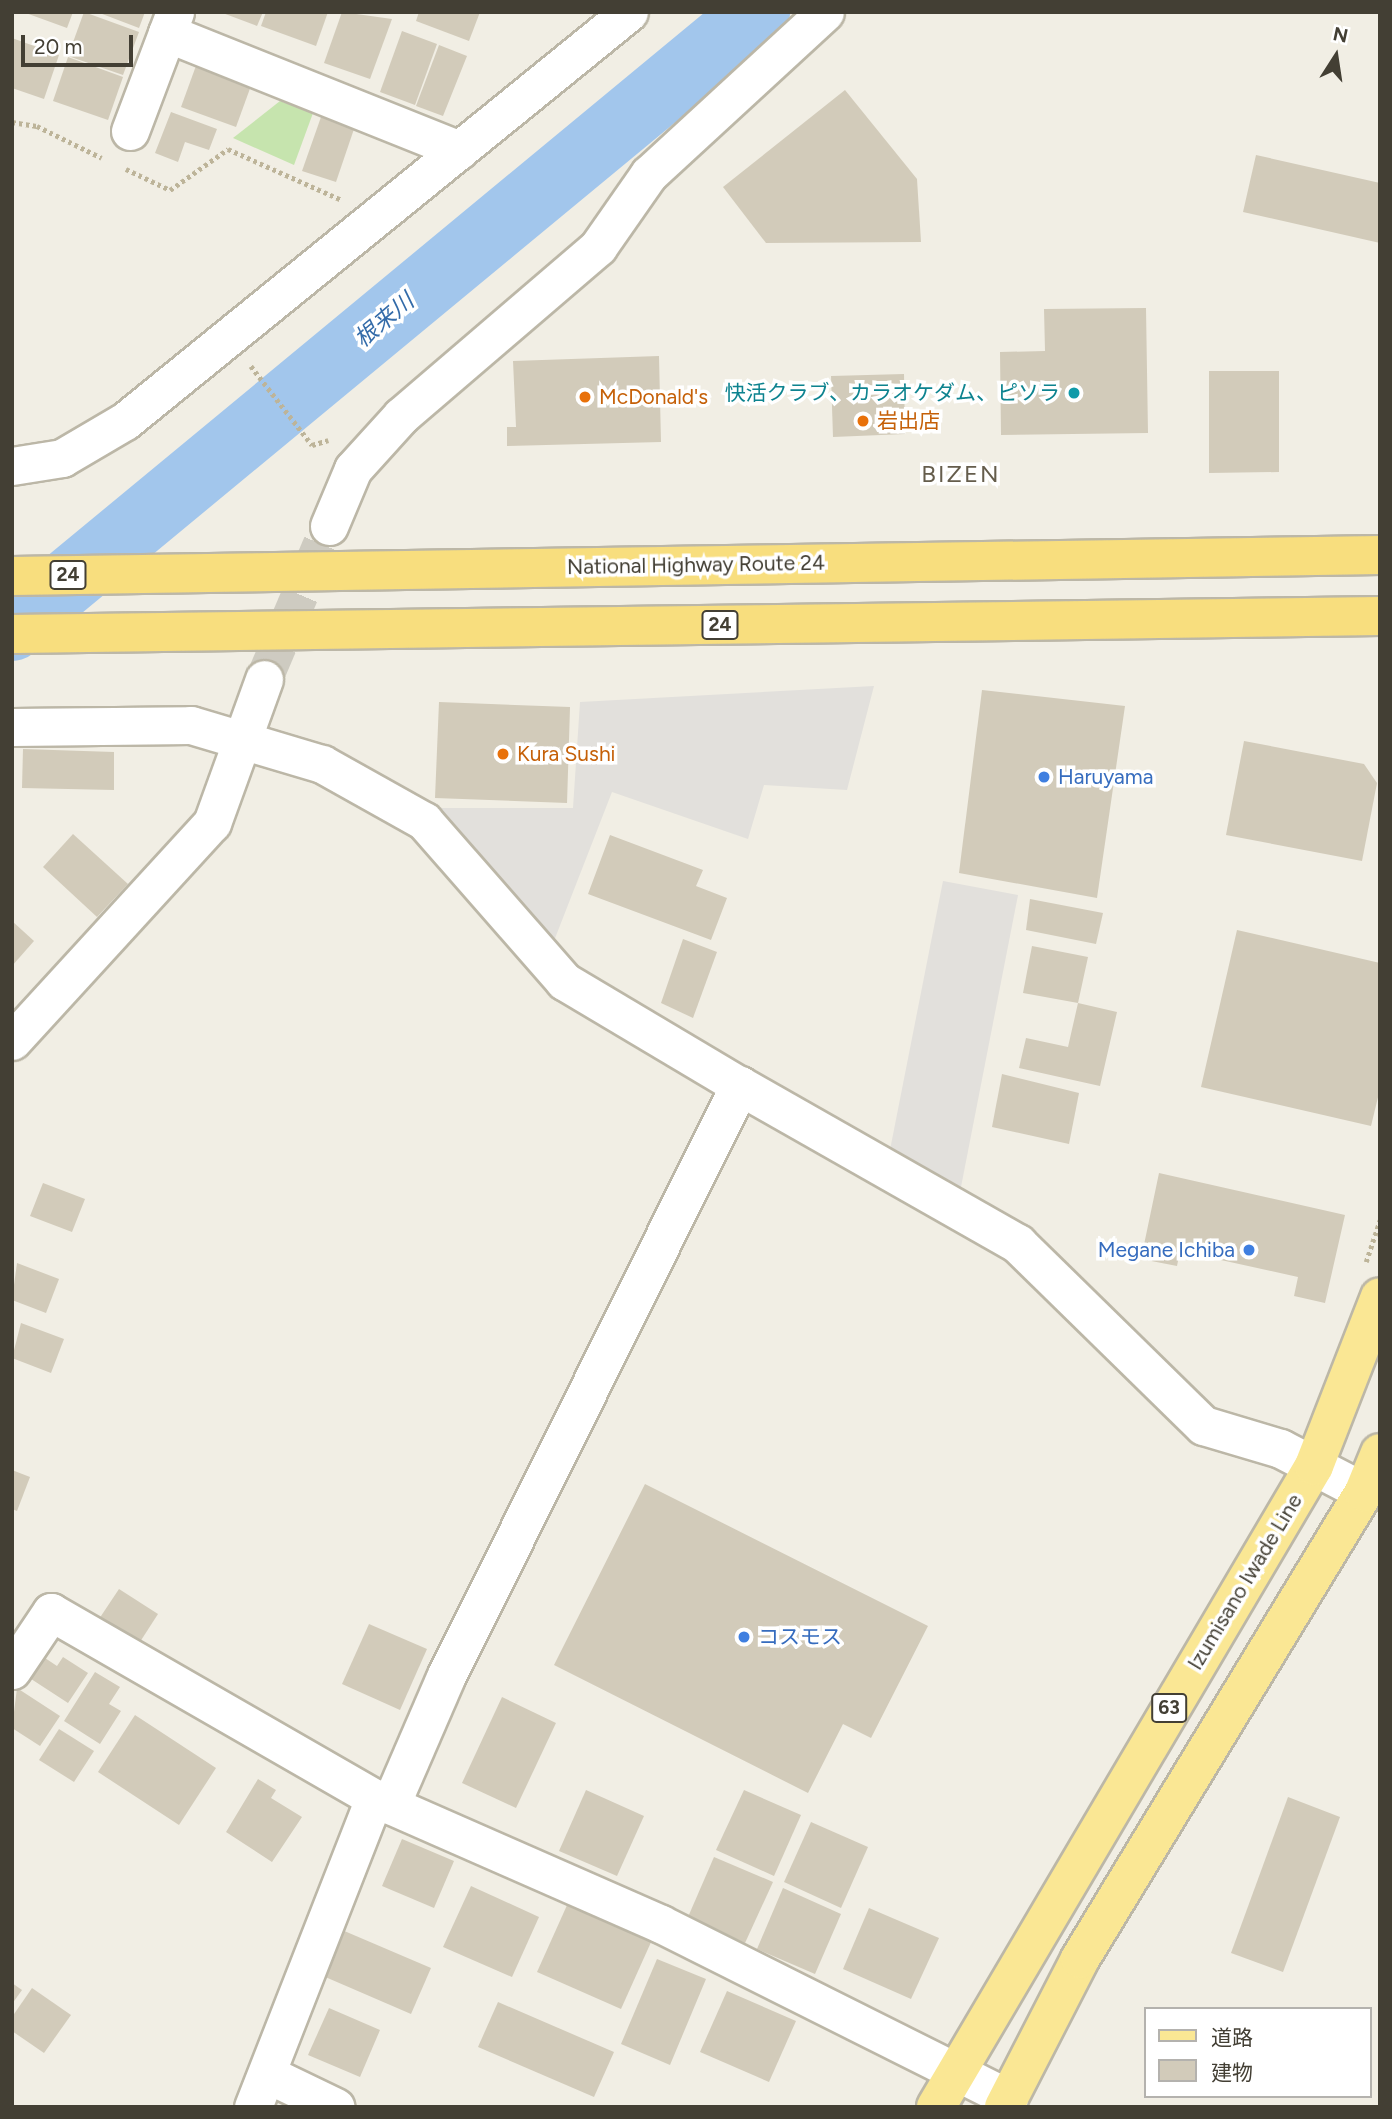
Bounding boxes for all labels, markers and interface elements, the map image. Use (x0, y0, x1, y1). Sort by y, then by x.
scale bar (24, 21, 136, 65)
north arrow (1301, 21, 1371, 91)
text: N (1331, 22, 1350, 48)
text: 20 m (34, 34, 82, 59)
water label: 根来川 (349, 287, 419, 353)
place label: 快活クラブ、カラオケダム、ピソラ (725, 380, 1060, 406)
place label: McDonald's (599, 384, 708, 410)
marker: 快活クラブ、カラオケダム、ピソラ (1066, 385, 1082, 401)
marker: McDonald's (577, 389, 593, 405)
place label: 岩出店 (877, 408, 940, 434)
marker: 岩出店 (855, 413, 871, 429)
district label: BIZEN (922, 460, 1000, 488)
street label: National Highway Route 24 (567, 550, 825, 580)
road number: 24 (49, 560, 87, 590)
road number: 24 (701, 610, 739, 640)
place label: Kura Sushi (517, 741, 615, 767)
marker: Kura Sushi (495, 746, 511, 762)
place label: Haruyama (1058, 764, 1153, 790)
marker: Haruyama (1036, 769, 1052, 785)
place label: Megane Ichiba (1098, 1237, 1235, 1263)
marker: Megane Ichiba (1241, 1242, 1257, 1258)
street label: Izumisano Iwade Line (1183, 1490, 1307, 1674)
place label: コスモス (758, 1624, 842, 1650)
marker: コスモス (736, 1629, 752, 1645)
road number: 63 (1150, 1692, 1188, 1724)
legend (1144, 2007, 1371, 2098)
text: 道路 (1211, 2025, 1253, 2050)
text: 建物 (1211, 2060, 1253, 2085)

